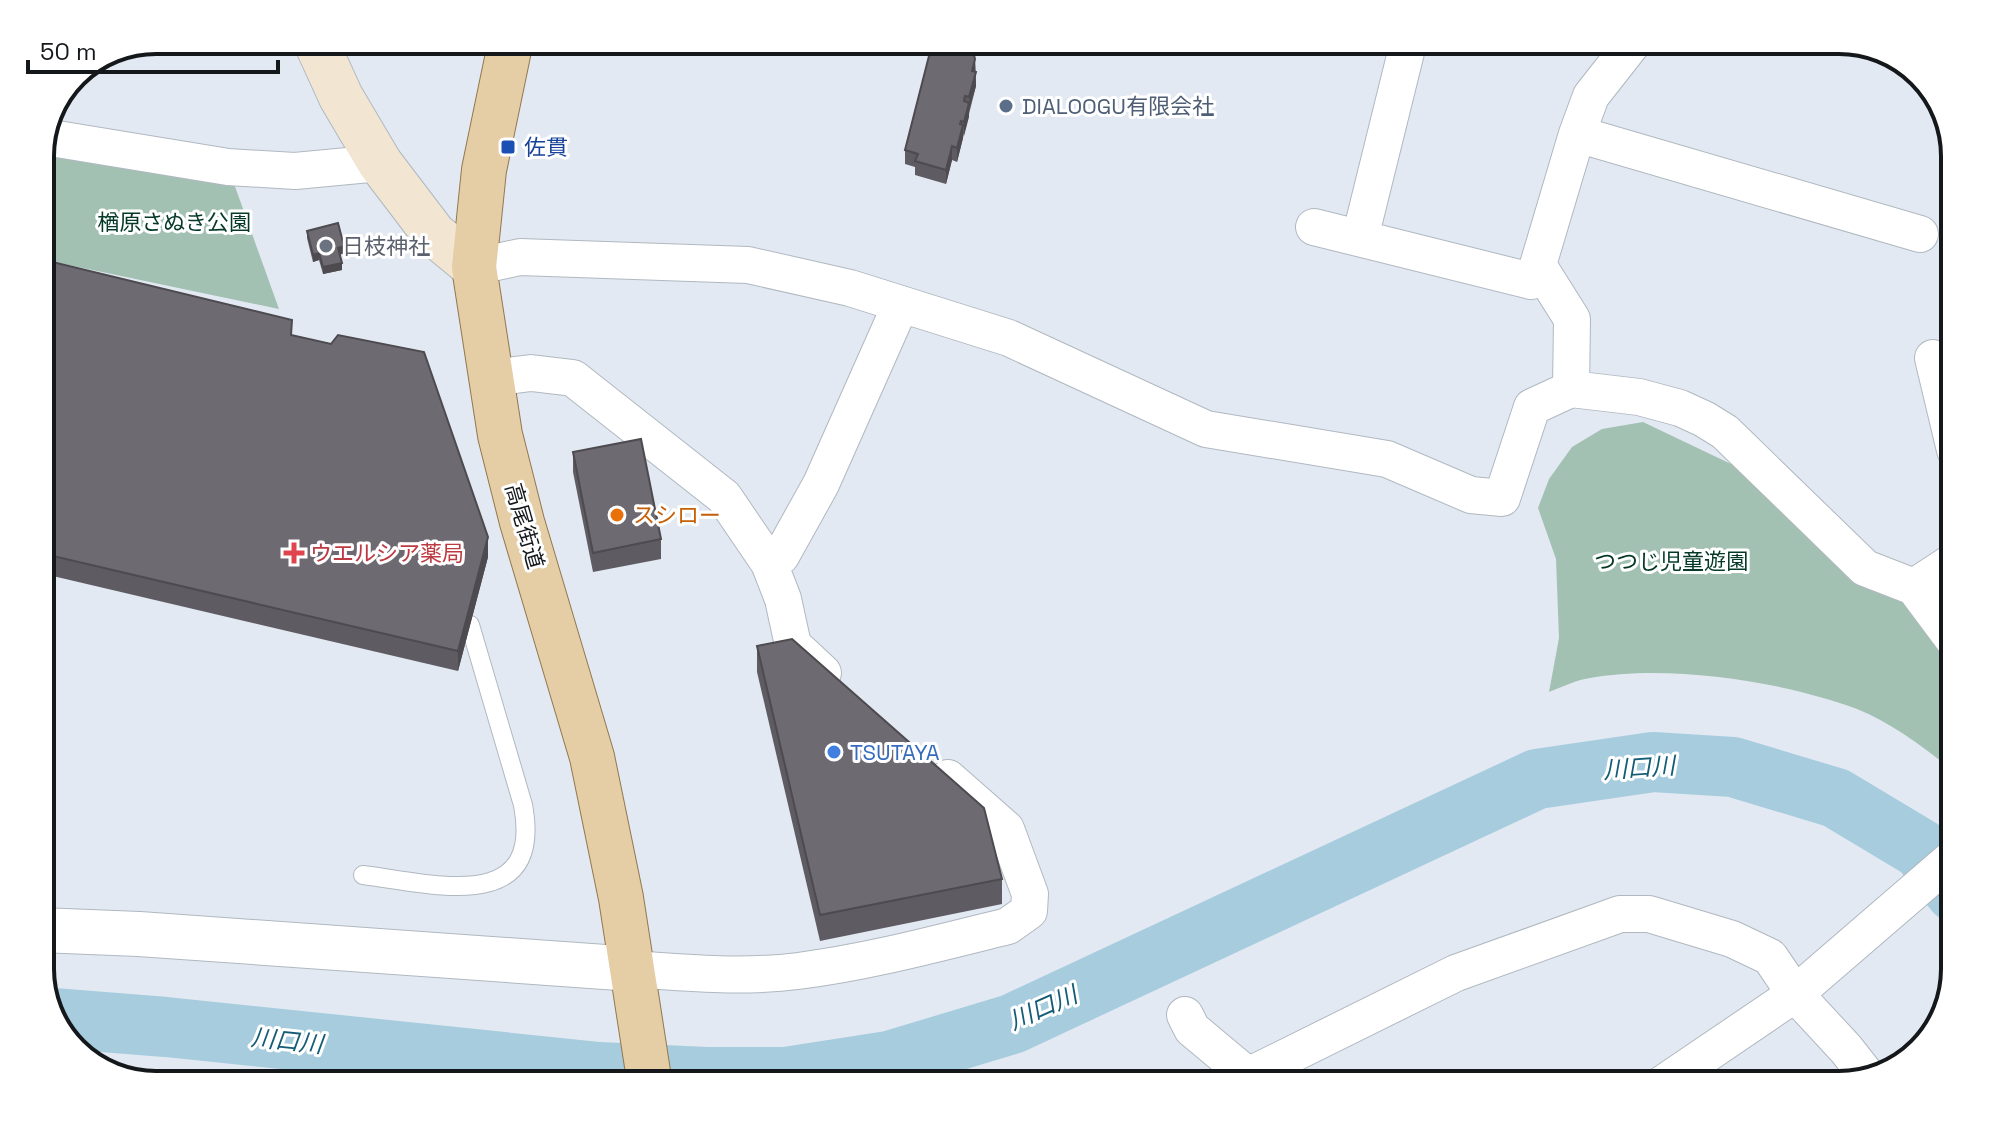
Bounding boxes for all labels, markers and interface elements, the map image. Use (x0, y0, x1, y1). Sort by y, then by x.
scale bar (28, 24, 278, 74)
text: 50 m (40, 36, 97, 67)
place label: DIALOOGU有限会社 (1022, 92, 1214, 120)
marker: DIALOOGU有限会社 (997, 97, 1015, 115)
place label: 佐貫 (524, 133, 568, 161)
marker: 佐貫 (499, 138, 517, 156)
park label: 楢原さぬき公園 (97, 208, 251, 236)
place label: 日枝神社 (342, 232, 430, 260)
marker: 日枝神社 (317, 237, 335, 255)
street label: 高尾街道 (499, 480, 551, 572)
place label: スシロー (633, 501, 721, 529)
marker: スシロー (608, 506, 626, 524)
place label: ウエルシア薬局 (310, 539, 464, 567)
marker: ウエルシア薬局 (285, 544, 303, 562)
park label: つつじ児童遊園 (1594, 547, 1748, 575)
place label: TSUTAYA (850, 738, 940, 766)
marker: TSUTAYA (825, 743, 843, 761)
water label: 川口川 (1602, 749, 1679, 785)
water label: 川口川 (1004, 978, 1085, 1036)
water label: 川口川 (250, 1021, 327, 1060)

